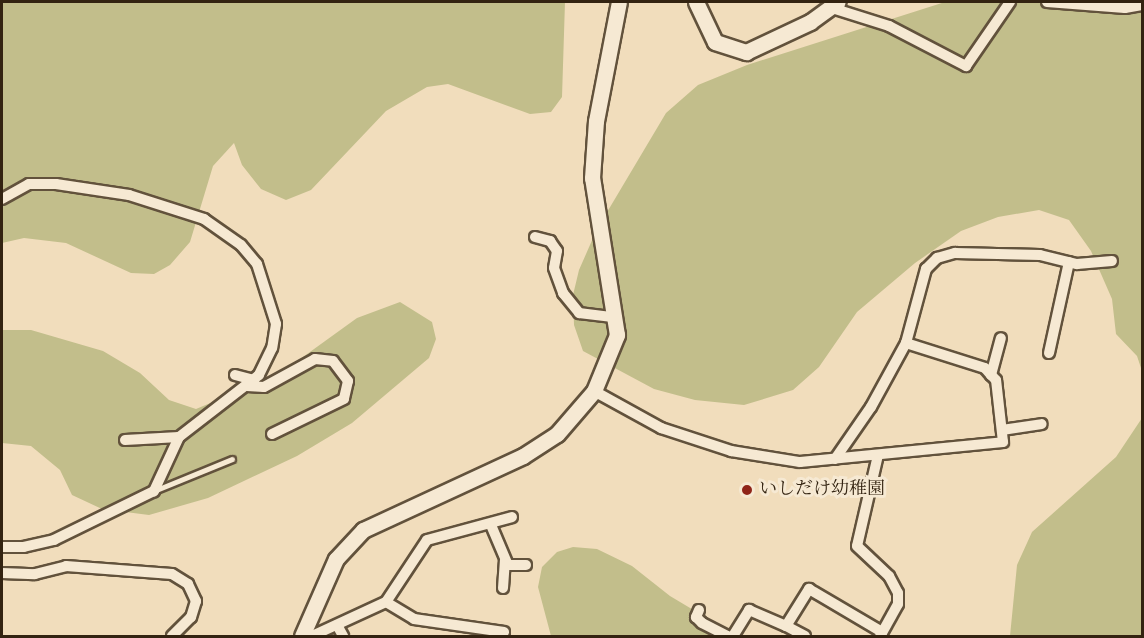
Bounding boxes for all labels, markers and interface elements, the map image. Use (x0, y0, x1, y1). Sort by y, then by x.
place label: いしだけ幼稚園 (759, 479, 885, 501)
marker: いしだけ幼稚園 (740, 483, 754, 497)

